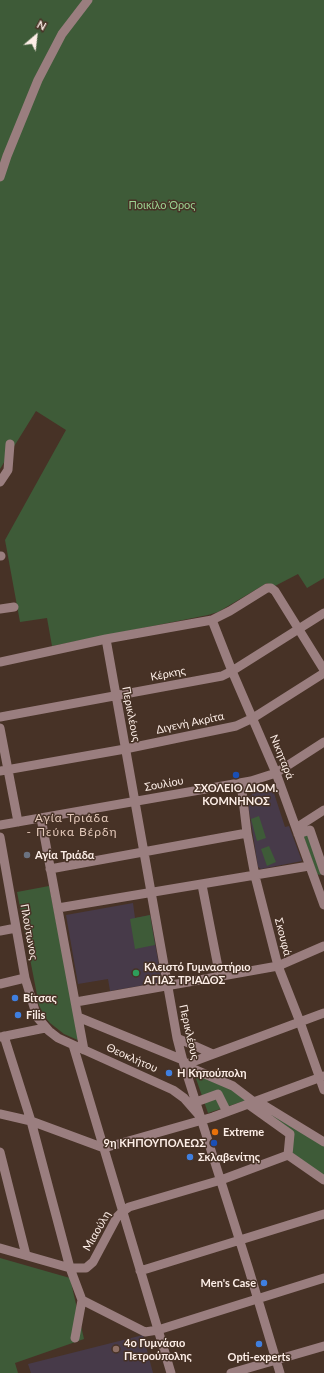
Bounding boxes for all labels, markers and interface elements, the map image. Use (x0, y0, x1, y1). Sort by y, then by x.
north arrow (16, 16, 56, 56)
text: N (35, 17, 49, 33)
park label: Ποικίλο Όρος (129, 198, 195, 212)
street label: Κέρκης (149, 664, 187, 684)
street label: Περικλέους (119, 685, 143, 743)
street label: Διγενή Ακρίτα (155, 709, 225, 737)
street label: Νικηταρά (267, 733, 297, 781)
marker: ΣΧΟΛΕΙΟ ΔΙΟΜ. ΚΟΜΝΗΝΟΣ (231, 770, 241, 780)
street label: Σουλίου (143, 774, 185, 794)
place label: ΣΧΟΛΕΙΟ ΔΙΟΜ. ΚΟΜΝΗΝΟΣ (194, 781, 278, 807)
district label: Αγία Τριάδα - Πεύκα Βέρδη (27, 811, 117, 839)
place label: Αγία Τριάδα (35, 848, 94, 862)
marker: Αγία Τριάδα (22, 850, 32, 860)
street label: Πλούτωνος (18, 903, 40, 961)
street label: Σκουφά (272, 917, 294, 957)
place label: Κλειστό Γυμναστήριο ΑΓΙΑΣ ΤΡΙΑΔΟΣ (144, 960, 251, 986)
marker: Κλειστό Γυμναστήριο ΑΓΙΑΣ ΤΡΙΑΔΟΣ (131, 968, 141, 978)
place label: Βίτσας (23, 991, 57, 1005)
marker: Βίτσας (10, 993, 20, 1003)
street label: Περικλέους (176, 1003, 202, 1061)
place label: Filis (26, 1008, 45, 1022)
marker: Filis (13, 1010, 23, 1020)
street label: Θεοκλήτου (104, 1041, 160, 1075)
place label: Η Κηπούπολη (177, 1066, 247, 1080)
marker: Η Κηπούπολη (164, 1068, 174, 1078)
place label: Extreme (223, 1125, 264, 1139)
marker: Extreme (210, 1127, 220, 1137)
place label: 9η ΚΗΠΟΥΠΟΛΕΩΣ (104, 1136, 206, 1150)
marker: 9η ΚΗΠΟΥΠΟΛΕΩΣ (209, 1138, 219, 1148)
place label: Σκλαβενίτης (198, 1150, 260, 1164)
marker: Σκλαβενίτης (185, 1152, 195, 1162)
street label: Μιαούλη (80, 1209, 114, 1253)
place label: Men's Case (201, 1276, 256, 1290)
marker: Men's Case (259, 1278, 269, 1288)
place label: 4ο Γυμνάσιο Πετρούπολης (124, 1336, 192, 1362)
marker: Opti-experts (254, 1339, 264, 1349)
marker: 4ο Γυμνάσιο Πετρούπολης (111, 1344, 121, 1354)
place label: Opti-experts (228, 1350, 290, 1364)

